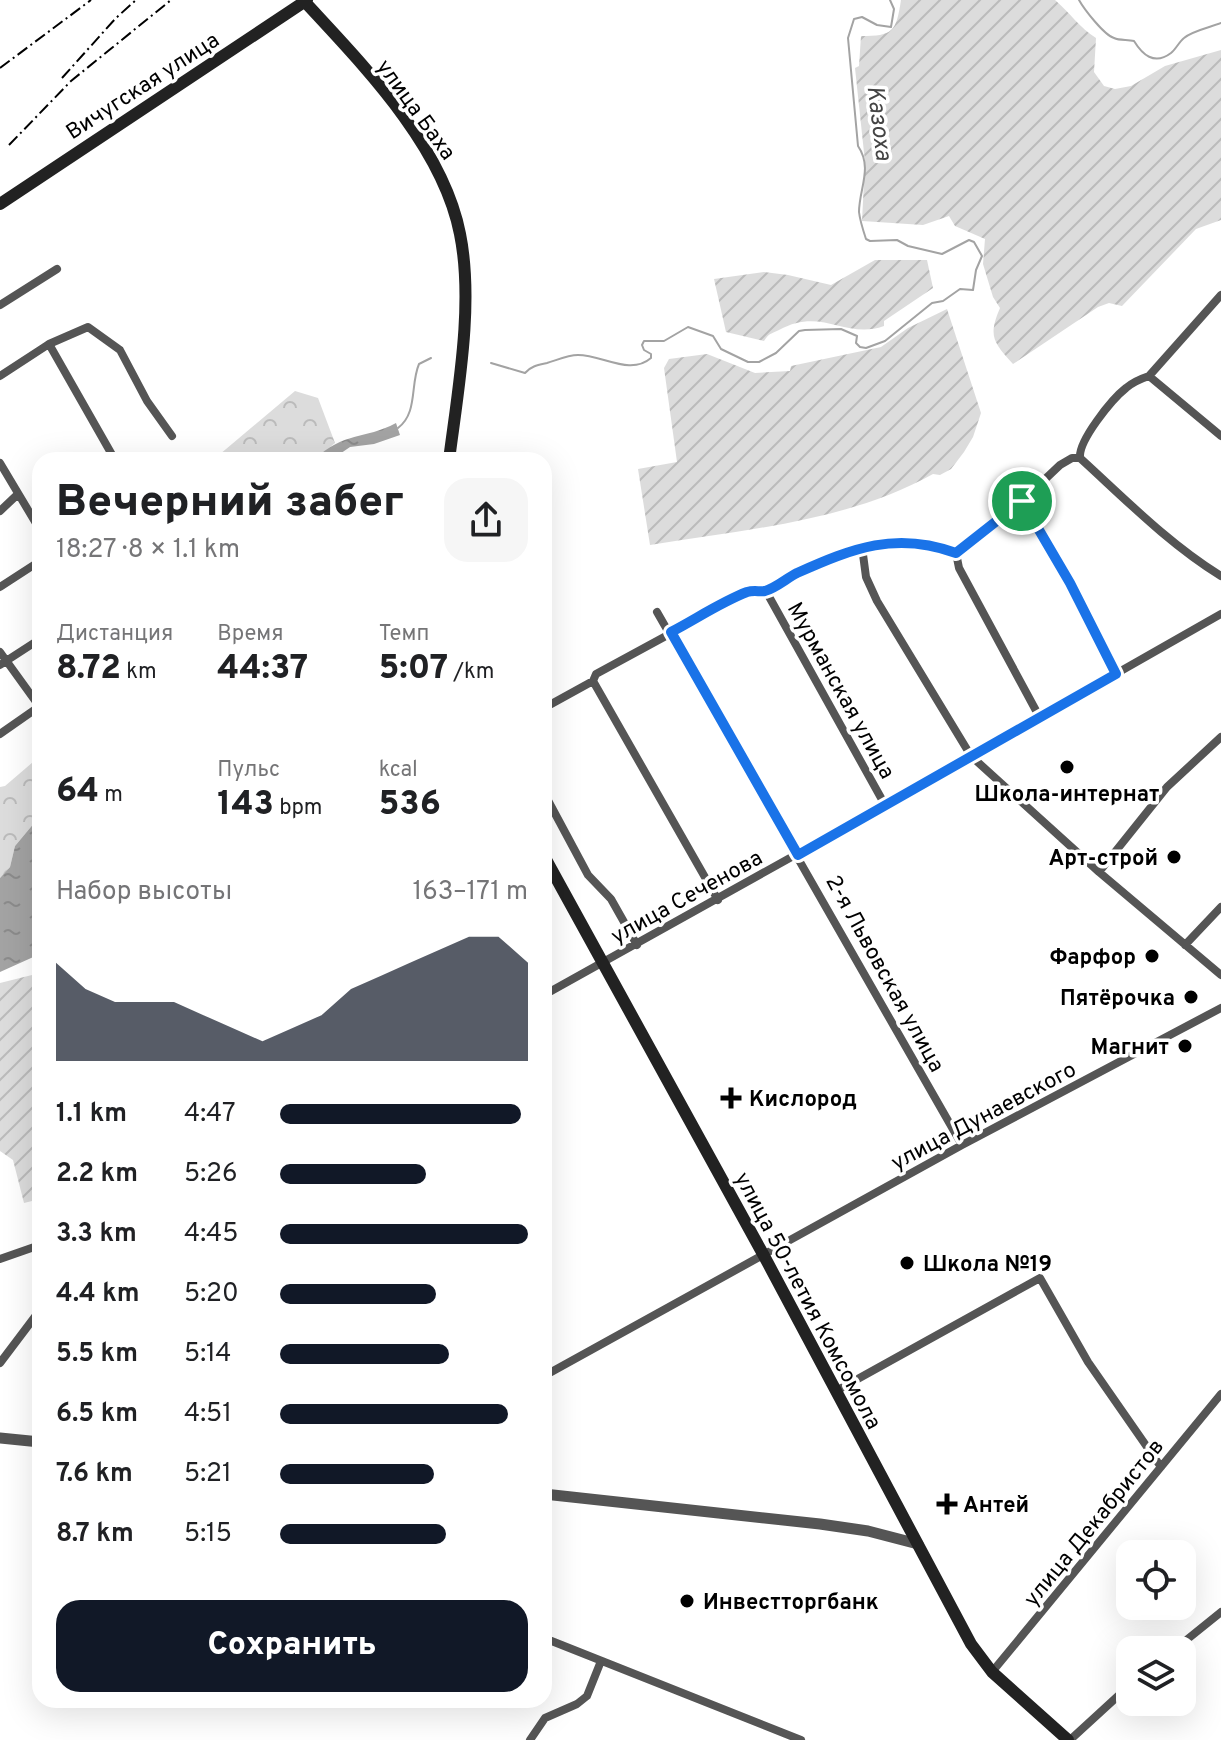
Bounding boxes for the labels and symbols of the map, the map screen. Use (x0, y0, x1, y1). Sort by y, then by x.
street label: Вичугская улица (62, 27, 225, 147)
street label: улица Баха (369, 55, 461, 166)
water label: Казоха (859, 84, 898, 163)
pin (988, 467, 1056, 535)
street label: Мурманская улица (780, 598, 900, 784)
marker: Школа-интернат (1058, 758, 1076, 776)
place label: Школа-интернат (975, 782, 1159, 809)
street label: улица Сеченова (607, 845, 768, 951)
place label: Арт-строй (1048, 846, 1158, 873)
marker: Арт-строй (1165, 848, 1183, 866)
street label: 2-я Львовская улица (818, 871, 949, 1077)
place label: Фарфор (1050, 945, 1136, 972)
marker: Фарфор (1143, 947, 1161, 965)
place label: Пятёрочка (1060, 986, 1175, 1013)
marker: Пятёрочка (1182, 988, 1200, 1006)
place label: Магнит (1091, 1035, 1169, 1062)
marker: Магнит (1176, 1037, 1194, 1055)
street label: улица Дунаевского (887, 1057, 1081, 1177)
marker: Кислород (720, 1087, 742, 1109)
place label: Кислород (749, 1087, 857, 1114)
street label: улица 50-летия Комсомола (727, 1168, 886, 1434)
place label: Школа №19 (923, 1252, 1052, 1279)
marker: Школа №19 (898, 1254, 916, 1272)
street label: улица Декабристов (1019, 1434, 1171, 1613)
place label: Антей (963, 1493, 1029, 1520)
marker: Антей (938, 1495, 956, 1513)
place label: Инвестторгбанк (703, 1590, 879, 1617)
marker: Инвестторгбанк (678, 1592, 696, 1610)

